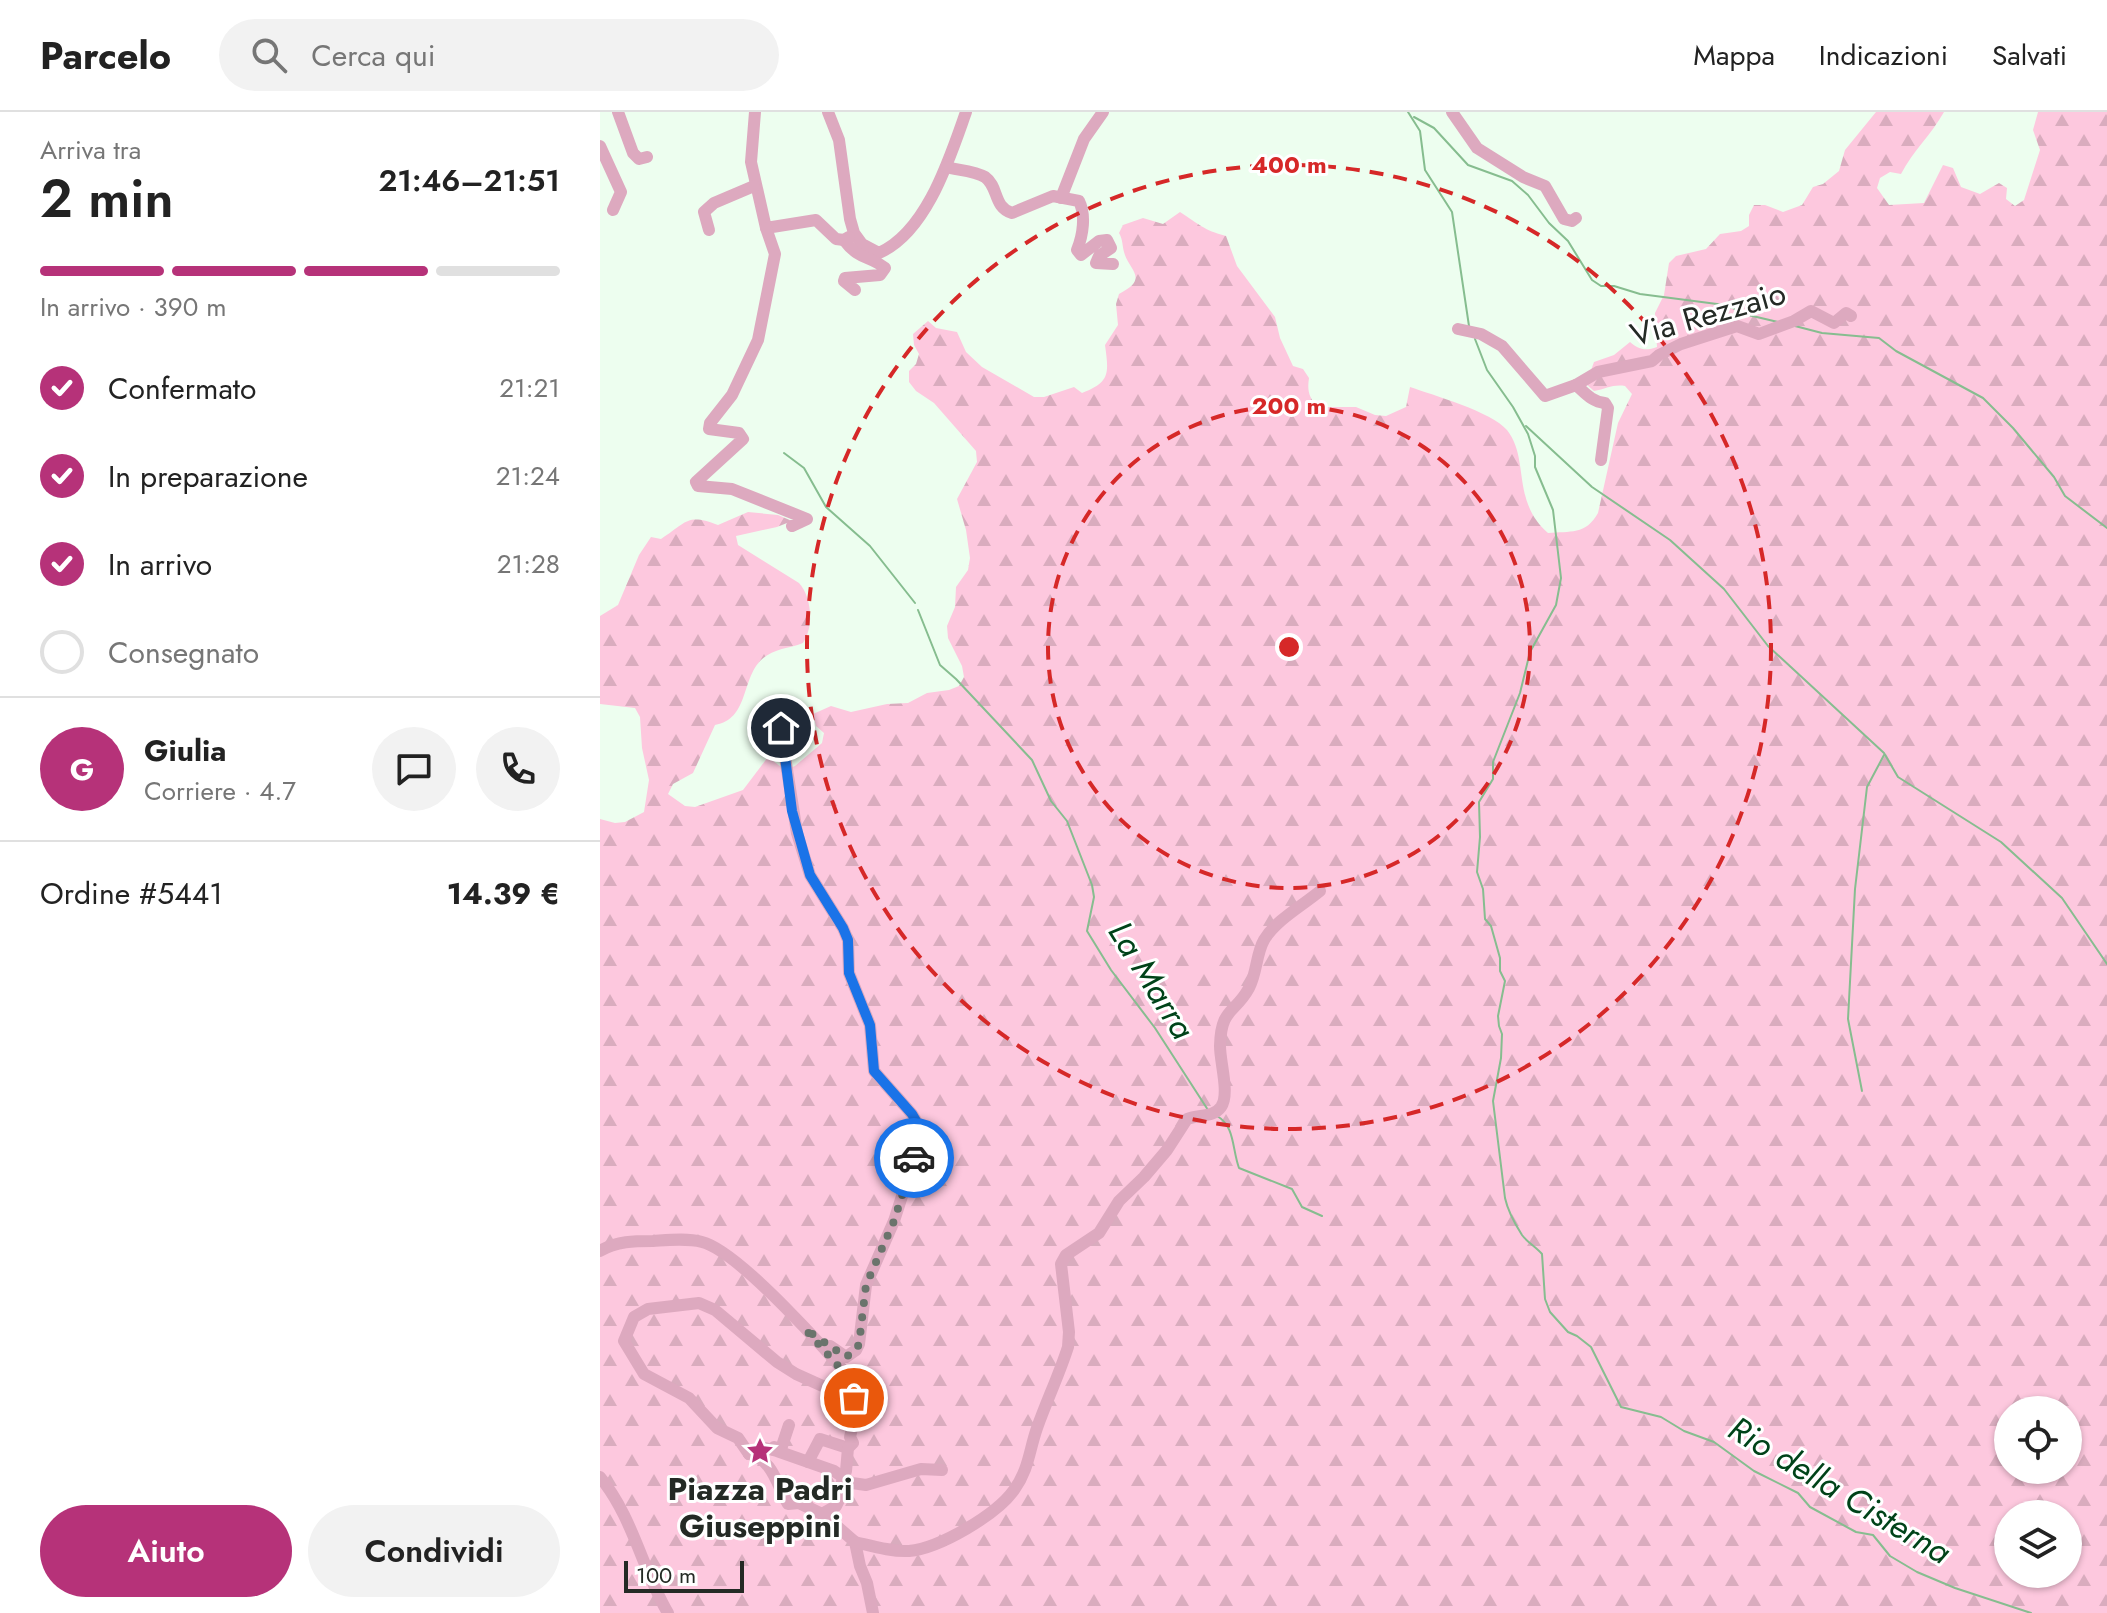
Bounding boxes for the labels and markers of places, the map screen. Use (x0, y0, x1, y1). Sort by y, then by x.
centre of rings (1275, 633, 1303, 661)
pin (747, 694, 815, 762)
pin (820, 1364, 888, 1432)
place icon: Piazza Padri Giuseppini (745, 1436, 775, 1466)
place label: Piazza Padri Giuseppini (667, 1466, 853, 1549)

